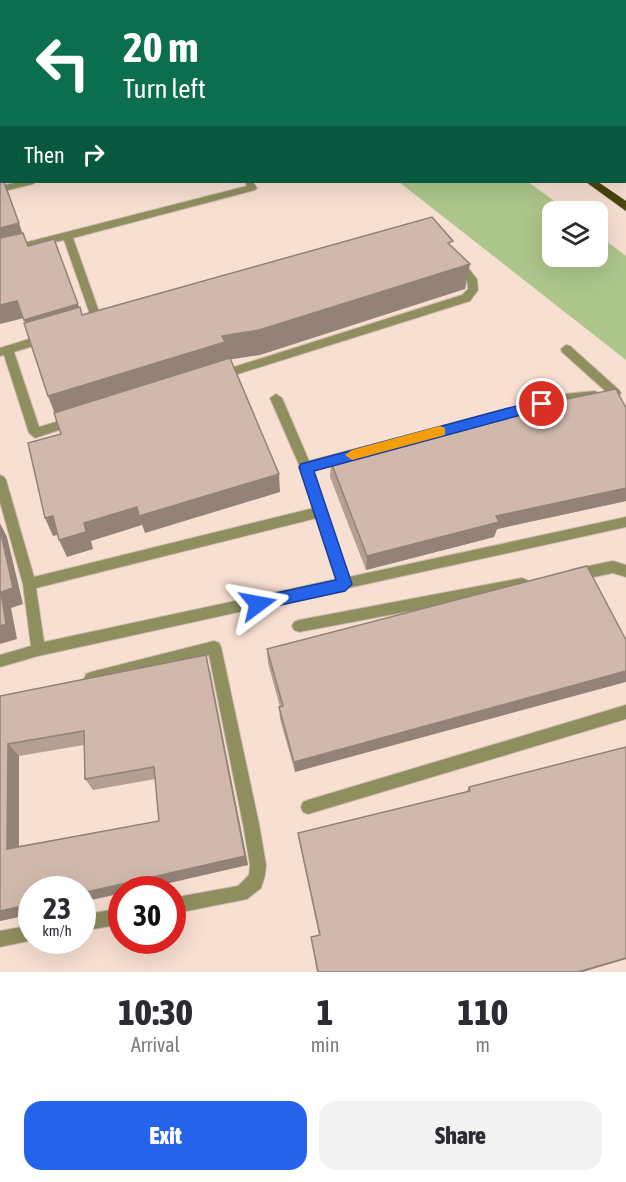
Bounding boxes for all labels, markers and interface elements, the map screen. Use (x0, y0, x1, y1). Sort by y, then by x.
text: 20 m (123, 23, 198, 71)
icon: left (24, 24, 102, 102)
text: Turn left (123, 73, 206, 104)
icon: right (77, 138, 110, 171)
text: Then (24, 142, 65, 168)
map controls (542, 201, 608, 267)
button: layers (542, 201, 608, 267)
pin (516, 378, 567, 429)
icon: arrive (525, 387, 558, 420)
position arrow (226, 572, 290, 636)
speed limit sign: 30 (108, 876, 186, 954)
text: 23 (43, 891, 71, 925)
text: km/h (42, 922, 72, 939)
text: 10:30 (118, 991, 193, 1033)
text: 1 (317, 991, 333, 1033)
text: 110 (457, 991, 508, 1033)
text: Arrival (131, 1033, 180, 1056)
text: min (311, 1033, 339, 1056)
text: m (475, 1033, 490, 1056)
button: Exit (24, 1101, 307, 1170)
button: Share (319, 1101, 602, 1170)

